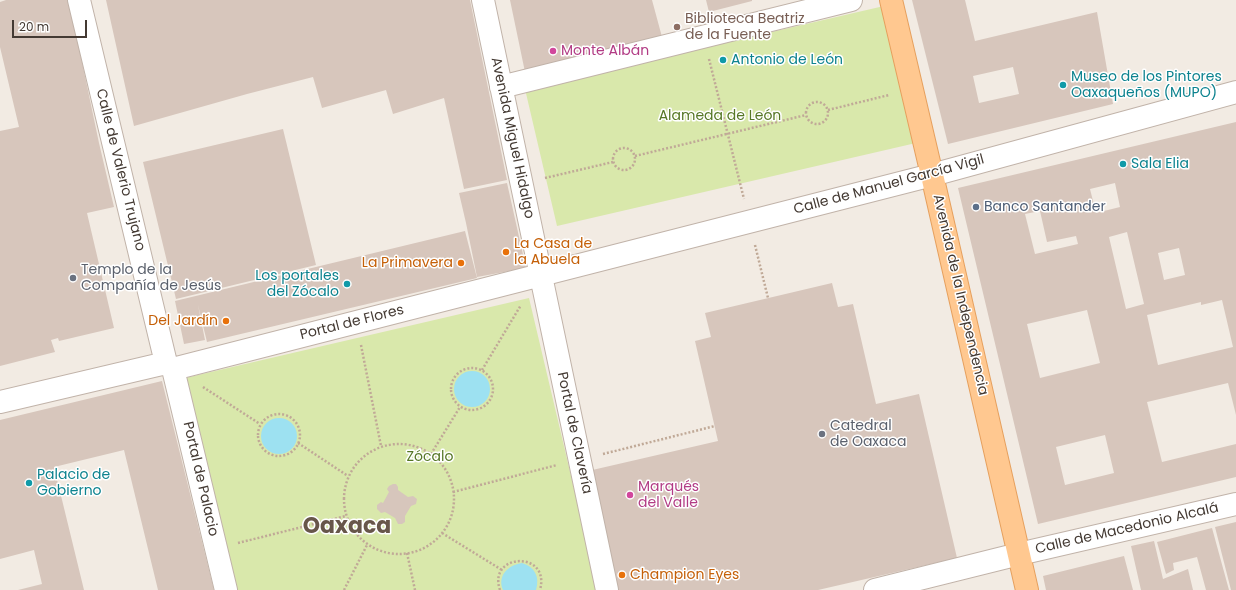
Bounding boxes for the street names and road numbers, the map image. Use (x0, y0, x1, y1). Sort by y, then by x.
street label: Avenida Miguel Hidalgo (487, 56, 537, 220)
street label: Calle de Valerio Trujano (92, 87, 148, 253)
street label: Calle de Manuel García Vigil (792, 151, 986, 219)
street label: Avenida de la Independencia (929, 193, 991, 397)
street label: Portal de Flores (298, 302, 406, 344)
street label: Portal de Clavería (553, 370, 595, 496)
street label: Portal de Palacio (179, 420, 221, 538)
street label: Calle de Macedonio Alcalá (1034, 500, 1220, 558)

